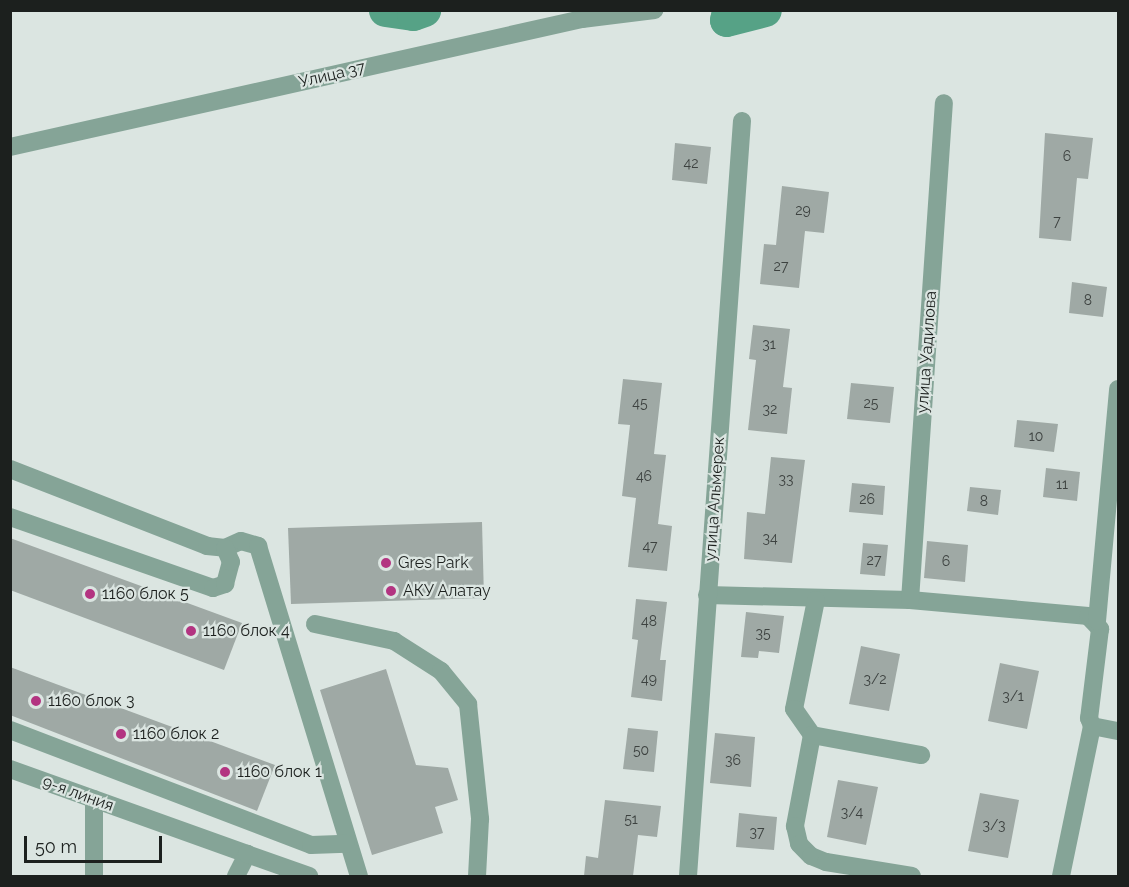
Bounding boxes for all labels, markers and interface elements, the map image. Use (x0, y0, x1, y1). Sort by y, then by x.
street label: Улица 37 (297, 58, 367, 92)
house number: 6 (1063, 148, 1071, 164)
house number: 42 (684, 155, 698, 171)
house number: 29 (795, 202, 811, 218)
house number: 7 (1053, 213, 1061, 229)
house number: 27 (774, 258, 788, 274)
street label: улица Уадилова (913, 290, 941, 414)
house number: 8 (1084, 292, 1092, 308)
house number: 31 (762, 336, 776, 352)
house number: 45 (632, 395, 648, 411)
house number: 25 (864, 395, 878, 411)
house number: 32 (763, 401, 777, 417)
house number: 10 (1029, 428, 1043, 444)
street label: улица Альмерек (701, 436, 729, 562)
house number: 46 (636, 468, 652, 484)
house number: 33 (779, 471, 793, 487)
house number: 11 (1056, 476, 1068, 492)
house number: 26 (859, 491, 875, 507)
house number: 8 (980, 493, 988, 509)
house number: 34 (762, 530, 778, 546)
house number: 47 (642, 538, 658, 554)
house number: 27 (867, 552, 881, 568)
place label: Gres Park (398, 553, 469, 573)
house number: 6 (942, 553, 950, 569)
marker: Gres Park (379, 556, 393, 570)
place label: АКУ Алатау (403, 581, 491, 601)
place label: 1160 блок 5 (102, 584, 189, 604)
marker: АКУ Алатау (384, 584, 398, 598)
marker: 1160 блок 5 (83, 587, 97, 601)
house number: 48 (641, 613, 657, 629)
place label: 1160 блок 4 (203, 621, 290, 641)
marker: 1160 блок 4 (184, 624, 198, 638)
house number: 35 (755, 625, 771, 641)
house number: 49 (641, 671, 657, 687)
house number: 3/2 (864, 671, 886, 687)
house number: 3/1 (1002, 688, 1024, 704)
place label: 1160 блок 3 (48, 691, 135, 711)
marker: 1160 блок 3 (29, 694, 43, 708)
place label: 1160 блок 2 (133, 724, 219, 744)
marker: 1160 блок 2 (114, 727, 128, 741)
house number: 50 (633, 742, 649, 758)
house number: 36 (725, 752, 741, 768)
place label: 1160 блок 1 (237, 762, 322, 782)
marker: 1160 блок 1 (218, 765, 232, 779)
street label: 9-я линия (40, 772, 116, 816)
house number: 3/4 (841, 804, 863, 820)
house number: 51 (624, 811, 638, 827)
house number: 3/3 (982, 817, 1006, 833)
scale bar (27, 824, 165, 862)
house number: 37 (750, 824, 764, 840)
text: 50 m (35, 836, 77, 857)

